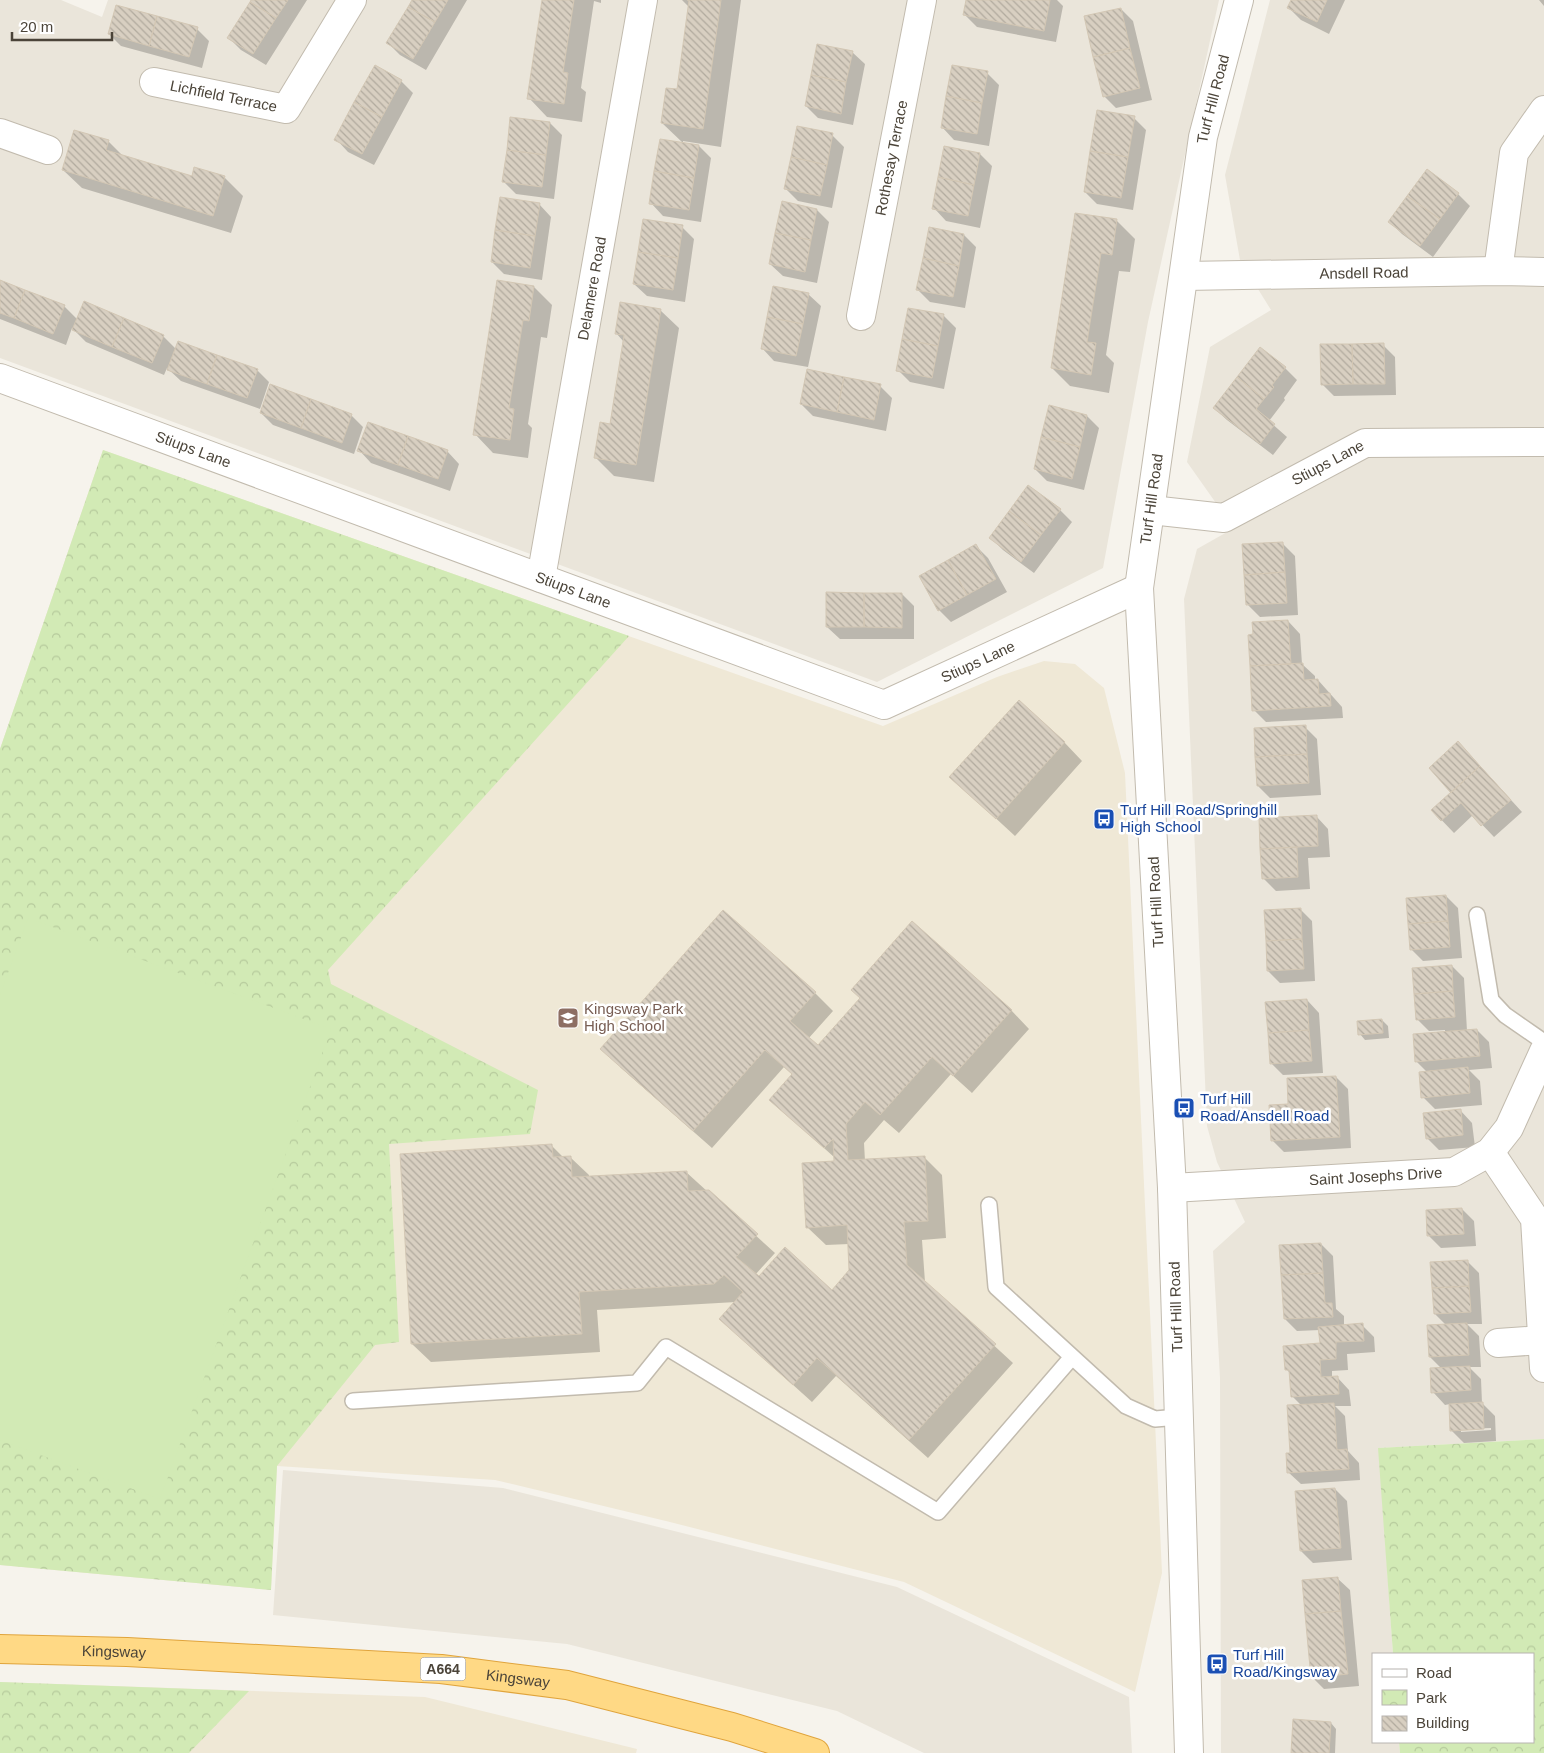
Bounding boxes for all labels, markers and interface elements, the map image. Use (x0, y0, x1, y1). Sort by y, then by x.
scale bar (12, 10, 112, 42)
text: 20 m (20, 18, 53, 35)
street label: Turf Hill Road (1193, 53, 1232, 144)
street label: Lichfield Terrace (169, 76, 279, 115)
street label: Rothesay Terrace (872, 99, 910, 217)
street label: Delamere Road (574, 235, 609, 342)
street label: Ansdell Road (1319, 263, 1409, 282)
street label: Stiups Lane (153, 427, 233, 471)
street label: Stiups Lane (1289, 436, 1367, 488)
street label: Turf Hill Road (1136, 453, 1166, 545)
street label: Stiups Lane (533, 568, 613, 611)
street label: Stiups Lane (938, 637, 1017, 686)
place label: Turf Hill Road/Springhill High School (1120, 801, 1277, 835)
bus stop icon: Turf Hill Road/Springhill High School (1092, 807, 1116, 831)
street label: Turf Hill Road (1145, 856, 1166, 948)
place label: Kingsway Park High School (584, 1000, 684, 1034)
school or university icon: Kingsway Park High School (556, 1006, 580, 1030)
place label: Turf Hill Road/Ansdell Road (1200, 1090, 1329, 1124)
bus stop icon: Turf Hill Road/Ansdell Road (1172, 1096, 1196, 1120)
street label: Saint Josephs Drive (1309, 1164, 1443, 1188)
street label: Turf Hill Road (1165, 1261, 1186, 1353)
street label: Kingsway (82, 1642, 147, 1661)
place label: Turf Hill Road/Kingsway (1233, 1646, 1338, 1680)
bus stop icon: Turf Hill Road/Kingsway (1205, 1652, 1229, 1676)
legend (1372, 1653, 1534, 1743)
road number: A664 (420, 1658, 466, 1680)
text: Road (1416, 1664, 1452, 1681)
street label: Kingsway (485, 1666, 551, 1691)
text: Park (1416, 1689, 1447, 1706)
text: Building (1416, 1714, 1469, 1731)

